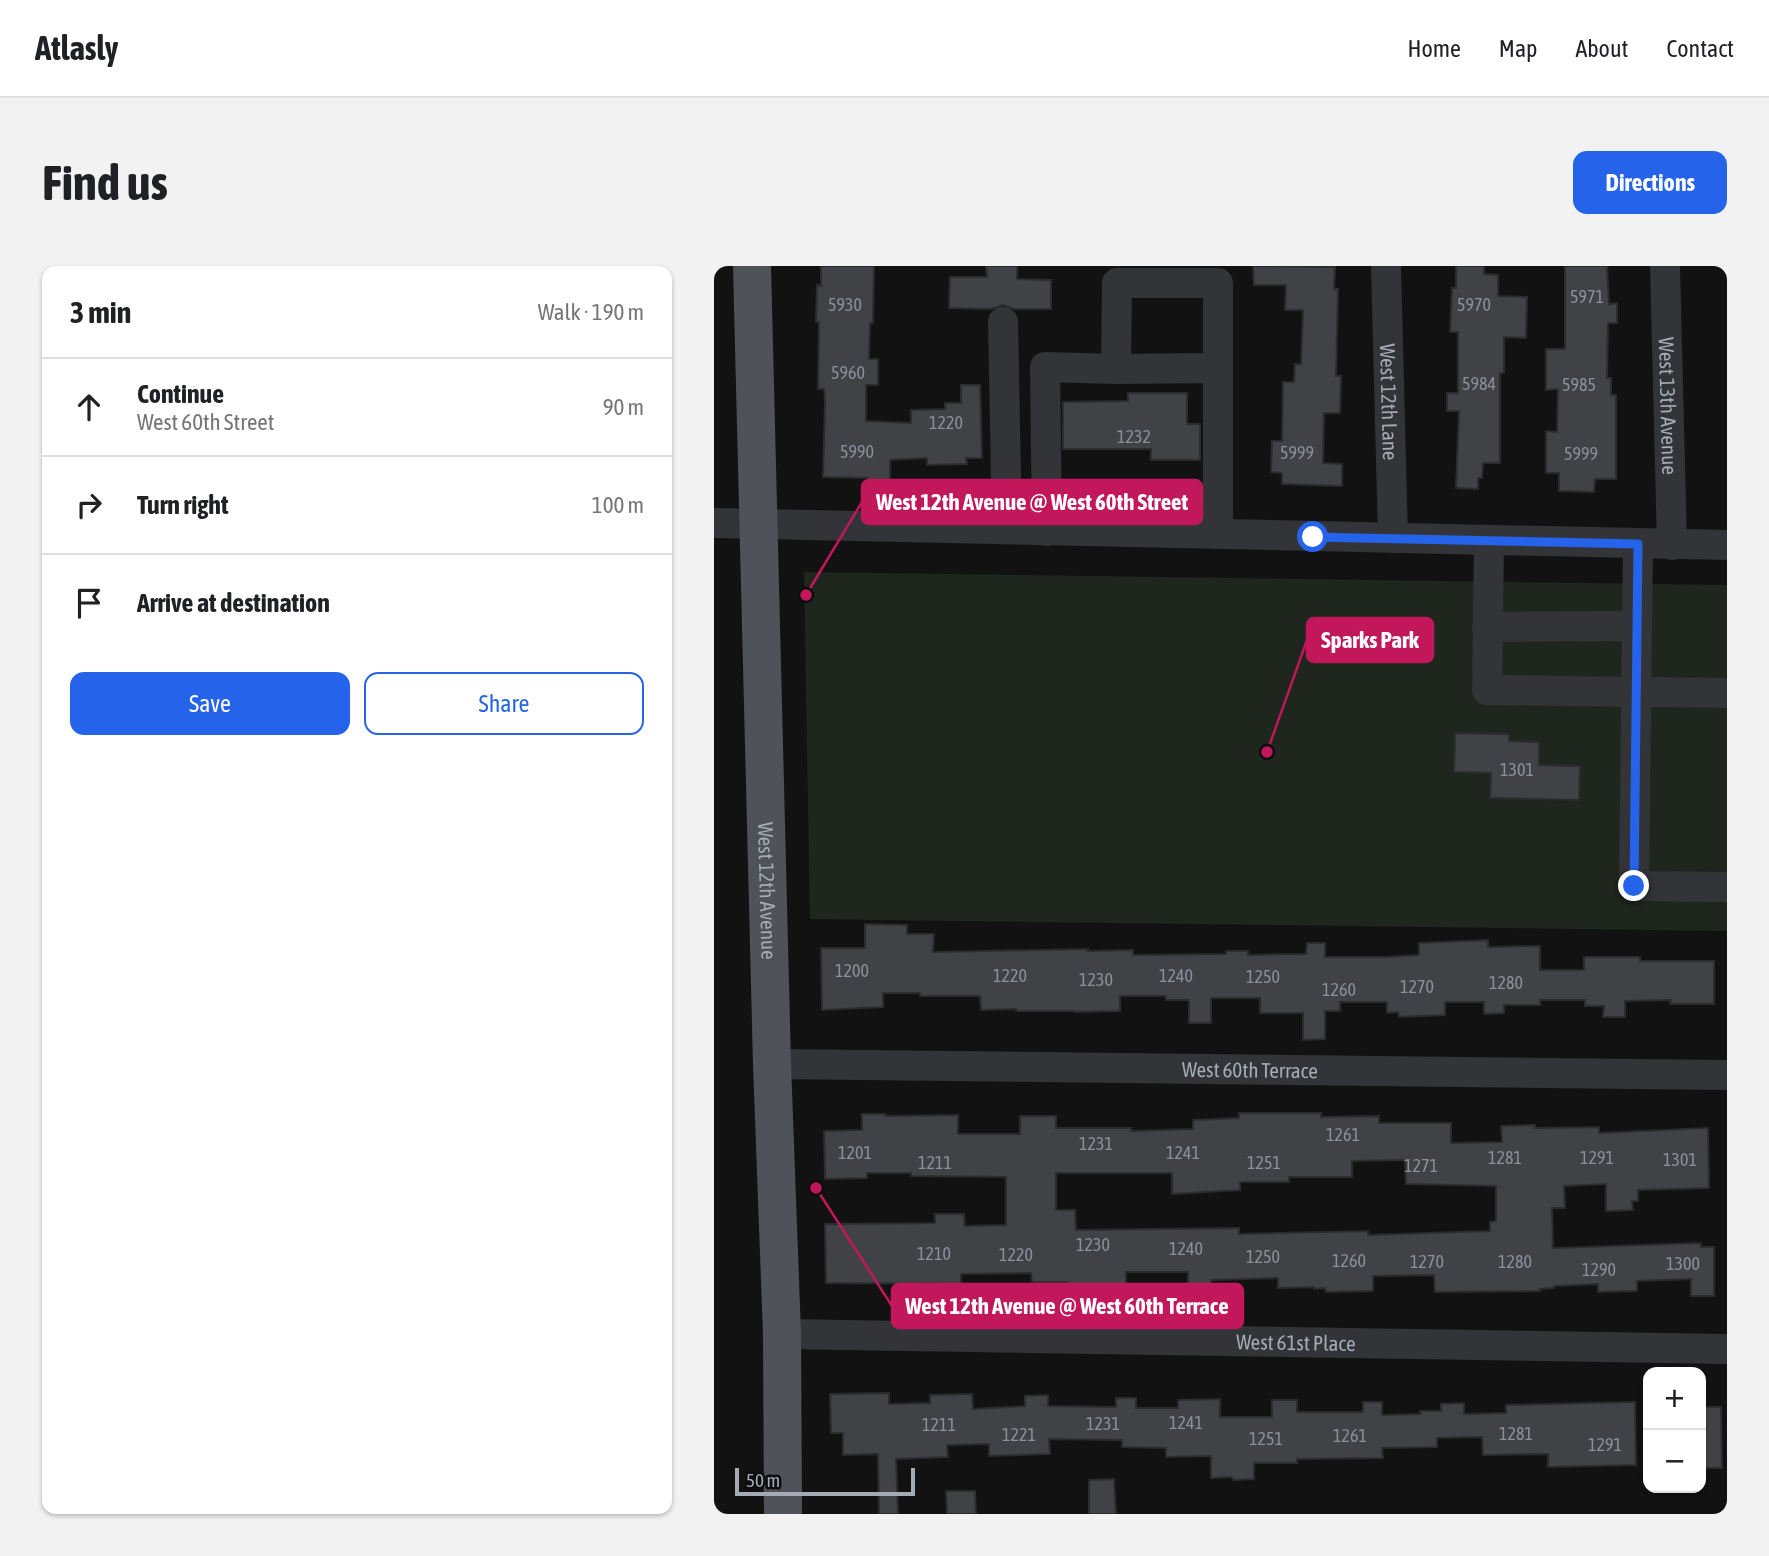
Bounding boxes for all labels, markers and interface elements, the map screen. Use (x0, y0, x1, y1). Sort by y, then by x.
text: Atlasly (35, 29, 118, 67)
text: Home (1407, 35, 1461, 62)
text: Map (1499, 35, 1537, 62)
text: About (1575, 35, 1628, 62)
text: Contact (1666, 35, 1734, 62)
button: Directions (1573, 151, 1727, 214)
text: Find us (42, 154, 168, 210)
house number: 5971 (1570, 286, 1604, 307)
house number: 5930 (828, 294, 862, 315)
house number: 5970 (1457, 294, 1491, 315)
text: 3 min (70, 295, 131, 329)
text: Walk · 190 m (538, 299, 644, 325)
street label: West 13th Avenue (1655, 337, 1682, 475)
street label: West 12th Lane (1376, 343, 1403, 461)
house number: 5960 (831, 362, 865, 383)
house number: 5984 (1462, 373, 1496, 394)
house number: 5985 (1562, 374, 1596, 395)
text: Continue (137, 379, 224, 409)
icon: ahead (70, 388, 108, 426)
text: 90 m (603, 394, 644, 420)
text: West 60th Street (137, 409, 274, 435)
house number: 1220 (929, 412, 963, 433)
house number: 1232 (1117, 426, 1151, 447)
house number: 5990 (840, 441, 874, 462)
house number: 5999 (1280, 442, 1314, 463)
house number: 5999 (1564, 443, 1598, 464)
callout: West 12th Avenue @ West 60th Street (862, 480, 1202, 524)
icon: right (70, 486, 108, 524)
text: West 12th Avenue @ West 60th Street (875, 489, 1188, 515)
text: Turn right (137, 490, 228, 520)
text: 100 m (592, 492, 644, 518)
route start (1297, 521, 1328, 552)
icon: arrive (70, 584, 108, 622)
text: Arrive at destination (137, 588, 330, 618)
callout: Sparks Park (1307, 618, 1433, 662)
text: Sparks Park (1321, 627, 1420, 653)
button: Save (70, 672, 350, 735)
button: Share (364, 672, 644, 735)
house number: 1301 (1500, 759, 1534, 780)
street label: West 12th Avenue (754, 822, 781, 960)
route end (1618, 870, 1649, 901)
house number: 1200 (835, 960, 869, 981)
house number: 1220 (993, 965, 1027, 986)
house number: 1240 (1159, 965, 1193, 986)
house number: 1250 (1246, 966, 1280, 987)
house number: 1230 (1079, 969, 1113, 990)
house number: 1280 (1489, 972, 1523, 993)
house number: 1270 (1400, 976, 1434, 997)
house number: 1260 (1322, 979, 1356, 1000)
street label: West 60th Terrace (1182, 1057, 1318, 1082)
house number: 1261 (1326, 1124, 1360, 1145)
house number: 1231 (1079, 1133, 1113, 1154)
house number: 1201 (838, 1142, 872, 1163)
house number: 1241 (1166, 1142, 1200, 1163)
house number: 1281 (1488, 1147, 1522, 1168)
house number: 1291 (1580, 1147, 1614, 1168)
house number: 1301 (1663, 1149, 1697, 1170)
house number: 1211 (918, 1152, 952, 1173)
house number: 1251 (1247, 1152, 1281, 1173)
house number: 1271 (1404, 1155, 1438, 1176)
house number: 1230 (1076, 1234, 1110, 1255)
house number: 1240 (1169, 1238, 1203, 1259)
house number: 1210 (917, 1243, 951, 1264)
house number: 1220 (999, 1244, 1033, 1265)
house number: 1250 (1246, 1246, 1280, 1267)
house number: 1260 (1332, 1250, 1366, 1271)
house number: 1270 (1410, 1251, 1444, 1272)
house number: 1280 (1498, 1251, 1532, 1272)
house number: 1300 (1666, 1253, 1700, 1274)
house number: 1290 (1582, 1259, 1616, 1280)
callout: West 12th Avenue @ West 60th Terrace (892, 1284, 1243, 1328)
text: West 12th Avenue @ West 60th Terrace (904, 1293, 1229, 1319)
street label: West 61st Place (1236, 1329, 1356, 1355)
map controls (1643, 1367, 1706, 1493)
button: + (1643, 1367, 1706, 1430)
house number: 1241 (1169, 1412, 1203, 1433)
house number: 1231 (1086, 1413, 1120, 1434)
house number: 1211 (922, 1414, 956, 1435)
house number: 1281 (1499, 1423, 1533, 1444)
house number: 1221 (1002, 1424, 1036, 1445)
house number: 1261 (1333, 1425, 1367, 1446)
house number: 1251 (1249, 1428, 1283, 1449)
button: − (1643, 1430, 1706, 1493)
house number: 1291 (1588, 1434, 1622, 1455)
scale bar (735, 1465, 915, 1497)
text: 50 m (746, 1469, 780, 1491)

